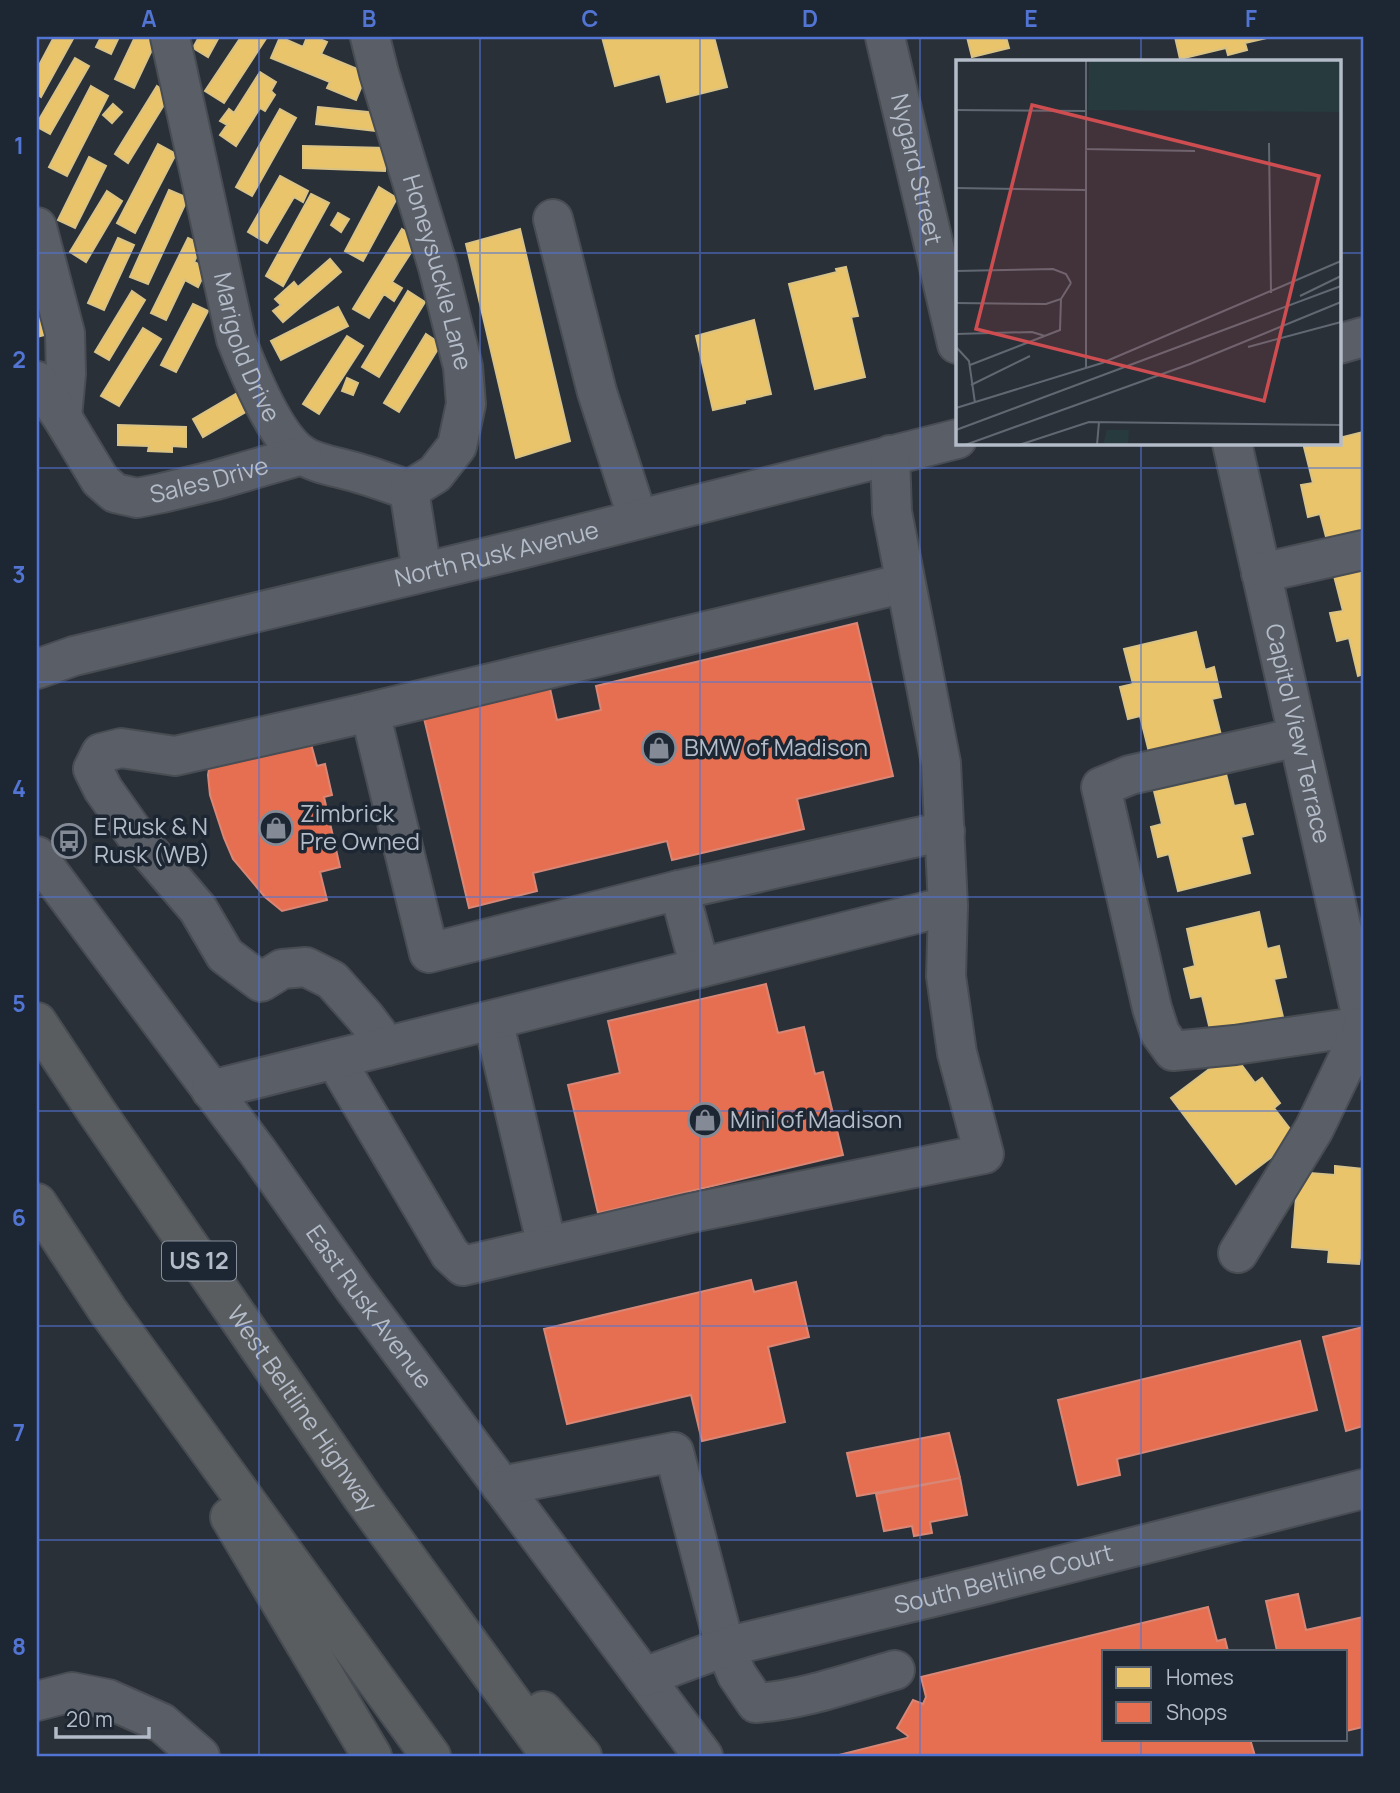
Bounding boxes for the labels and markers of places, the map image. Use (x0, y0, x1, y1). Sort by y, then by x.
shop icon: BMW of Madison (640, 729, 678, 767)
place label: BMW of Madison (684, 730, 868, 763)
place label: Zimbrick Pre Owned (300, 796, 420, 857)
place label: E Rusk & N Rusk (WB) (94, 809, 210, 870)
shop icon: Zimbrick Pre Owned (257, 809, 295, 847)
bus stop icon: E Rusk & N Rusk (WB) (50, 822, 88, 860)
shop icon: Mini of Madison (686, 1101, 724, 1139)
place label: Mini of Madison (730, 1102, 902, 1135)

